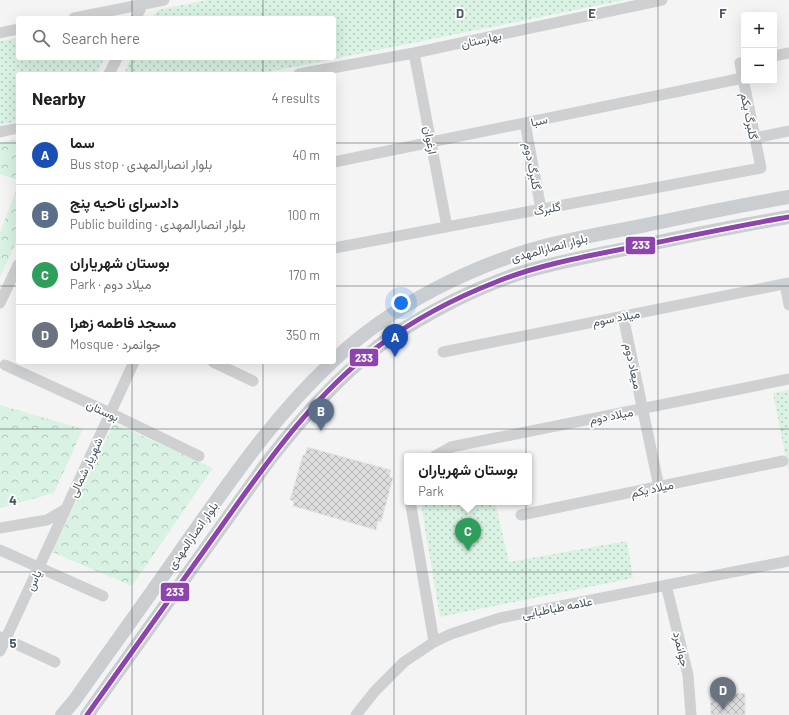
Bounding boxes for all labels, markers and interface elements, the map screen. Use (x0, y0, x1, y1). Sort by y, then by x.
text: D (456, 5, 464, 21)
text: E (588, 5, 596, 21)
text: F (719, 5, 727, 21)
map controls (741, 12, 777, 84)
button: + (741, 12, 777, 48)
search box (16, 16, 336, 60)
icon: search (30, 27, 52, 49)
street label: بهارستان (459, 28, 503, 52)
text: Search here (62, 29, 140, 47)
button: − (741, 48, 777, 84)
text: Nearby (32, 88, 86, 108)
text: 4 results (272, 90, 320, 106)
street label: گلبرگ یکم (737, 91, 761, 141)
street label: سبا (529, 111, 549, 130)
street label: ارغوان (419, 125, 441, 156)
text: سما (70, 133, 95, 151)
street label: گلبرگ دوم (520, 141, 544, 191)
text: A (41, 147, 49, 163)
text: 40 m (292, 147, 320, 163)
text: Bus stop · بلوار انصارالمهدی (70, 156, 212, 172)
text: دادسرای ناحیه پنج (70, 193, 179, 211)
street label: گلبرگ (532, 199, 562, 219)
text: B (41, 207, 49, 223)
text: 100 m (287, 207, 320, 223)
text: Public building · بلوار انصارالمهدی (70, 216, 246, 232)
street label: بلوار انصارالمهدی (509, 230, 589, 266)
line badge: 233 (625, 236, 656, 255)
text: 233 (632, 238, 650, 251)
text: بوستان شهریاران (70, 253, 170, 271)
text: C (41, 267, 49, 283)
text: 170 m (289, 267, 320, 283)
text: Park · میلاد دوم (70, 276, 152, 292)
your location (391, 293, 411, 313)
street label: میلاد سوم (591, 306, 641, 330)
text: مسجد فاطمه زهرا (70, 313, 176, 331)
pin: A (382, 324, 408, 357)
text: D (41, 327, 49, 343)
text: 350 m (286, 327, 320, 343)
text: Mosque · جوانمرد (70, 336, 161, 352)
street label: میعاد دوم (620, 341, 646, 391)
line badge: 233 (349, 348, 379, 367)
text: 233 (355, 351, 373, 364)
street label: بوستان (84, 396, 121, 425)
pin: B (308, 398, 334, 431)
street label: میلاد دوم (588, 404, 634, 428)
street label: شهریار شمالی (65, 435, 107, 500)
popup (404, 453, 532, 505)
text: بوستان شهریاران (418, 460, 518, 478)
street label: میلاد یکم (629, 477, 675, 501)
text: Park (418, 483, 444, 499)
text: 4 (9, 492, 17, 508)
street label: بلوار انصارالمهدی (164, 499, 222, 572)
pin: C (455, 518, 481, 551)
street label: یاس (22, 567, 46, 593)
line badge: 233 (160, 582, 190, 602)
text: 233 (166, 585, 184, 598)
street label: علامه طباطبایی (520, 593, 594, 623)
street label: جوانمرد (669, 630, 693, 669)
text: 5 (9, 635, 17, 651)
pin: D (710, 677, 736, 710)

